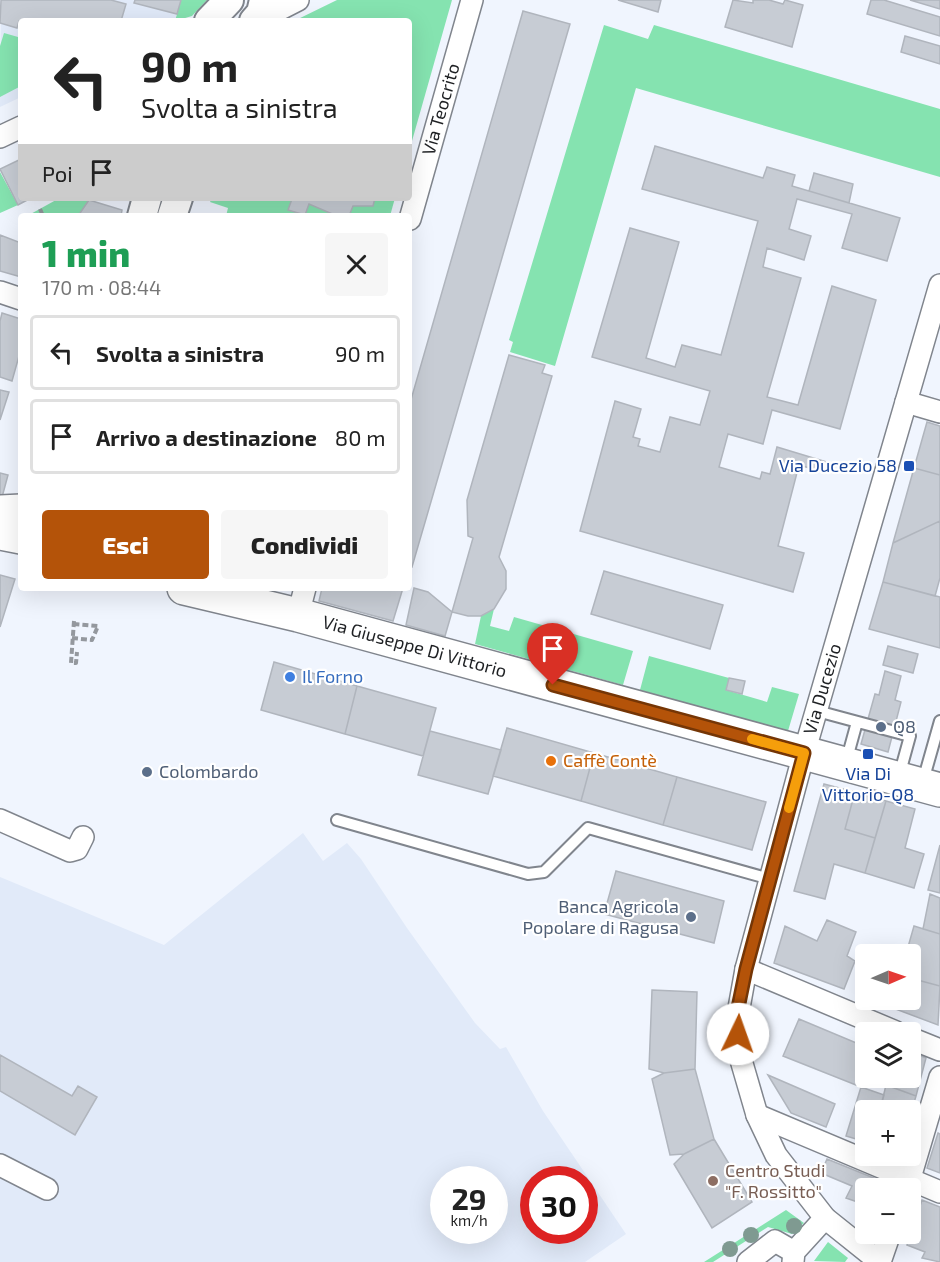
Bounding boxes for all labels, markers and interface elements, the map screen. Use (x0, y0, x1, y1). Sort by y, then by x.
text: 90 m (141, 40, 238, 90)
icon: left (42, 42, 120, 120)
street label: Via Teocrito (417, 60, 464, 158)
text: Svolta a sinistra (141, 91, 338, 123)
icon: arrive (85, 156, 118, 189)
text: Poi (42, 160, 73, 186)
text: 1 min (42, 231, 130, 274)
button: close (325, 233, 388, 296)
text: 170 m · 08:44 (42, 275, 161, 299)
icon: left (45, 336, 78, 369)
text: Svolta a sinistra (96, 340, 264, 366)
text: 90 m (335, 340, 385, 366)
icon: arrive (45, 420, 78, 453)
text: Arrivo a destinazione (96, 424, 317, 450)
text: 80 m (335, 424, 386, 450)
place label: Via Ducezio 58 (779, 454, 897, 476)
marker: Via Ducezio 58 (902, 459, 916, 473)
button: Esci (42, 510, 209, 579)
button: Condividi (221, 510, 388, 579)
street label: Via Giuseppe Di Vittorio (320, 610, 509, 681)
pin (527, 623, 578, 685)
icon: arrive (536, 632, 569, 665)
street label: Via Ducezio (798, 641, 845, 737)
place label: Il Forno (302, 665, 363, 687)
marker: Il Forno (283, 670, 297, 684)
place label: Q8 (893, 715, 916, 737)
marker: Q8 (874, 720, 888, 734)
marker: Via Di Vittorio-Q8 (861, 747, 875, 761)
place label: Caffè Contè (563, 749, 657, 771)
marker: Caffè Contè (544, 754, 558, 768)
place label: Colombardo (159, 760, 259, 782)
place label: Via Di Vittorio-Q8 (822, 762, 914, 805)
marker: Colombardo (140, 765, 154, 779)
place label: Banca Agricola Popolare di Ragusa (523, 895, 679, 938)
marker: Banca Agricola Popolare di Ragusa (684, 910, 698, 924)
north arrow (855, 944, 921, 1010)
map controls (855, 944, 921, 1244)
position arrow (706, 1002, 770, 1066)
button: layers (855, 1022, 921, 1088)
button: + (855, 1100, 921, 1166)
place label: Centro Studi "F. Rossitto" (725, 1159, 825, 1202)
speed limit sign: 30 (520, 1166, 598, 1244)
marker: Centro Studi "F. Rossitto" (706, 1174, 720, 1188)
button: − (855, 1178, 921, 1244)
text: 29 (451, 1180, 487, 1216)
text: km/h (450, 1211, 488, 1229)

